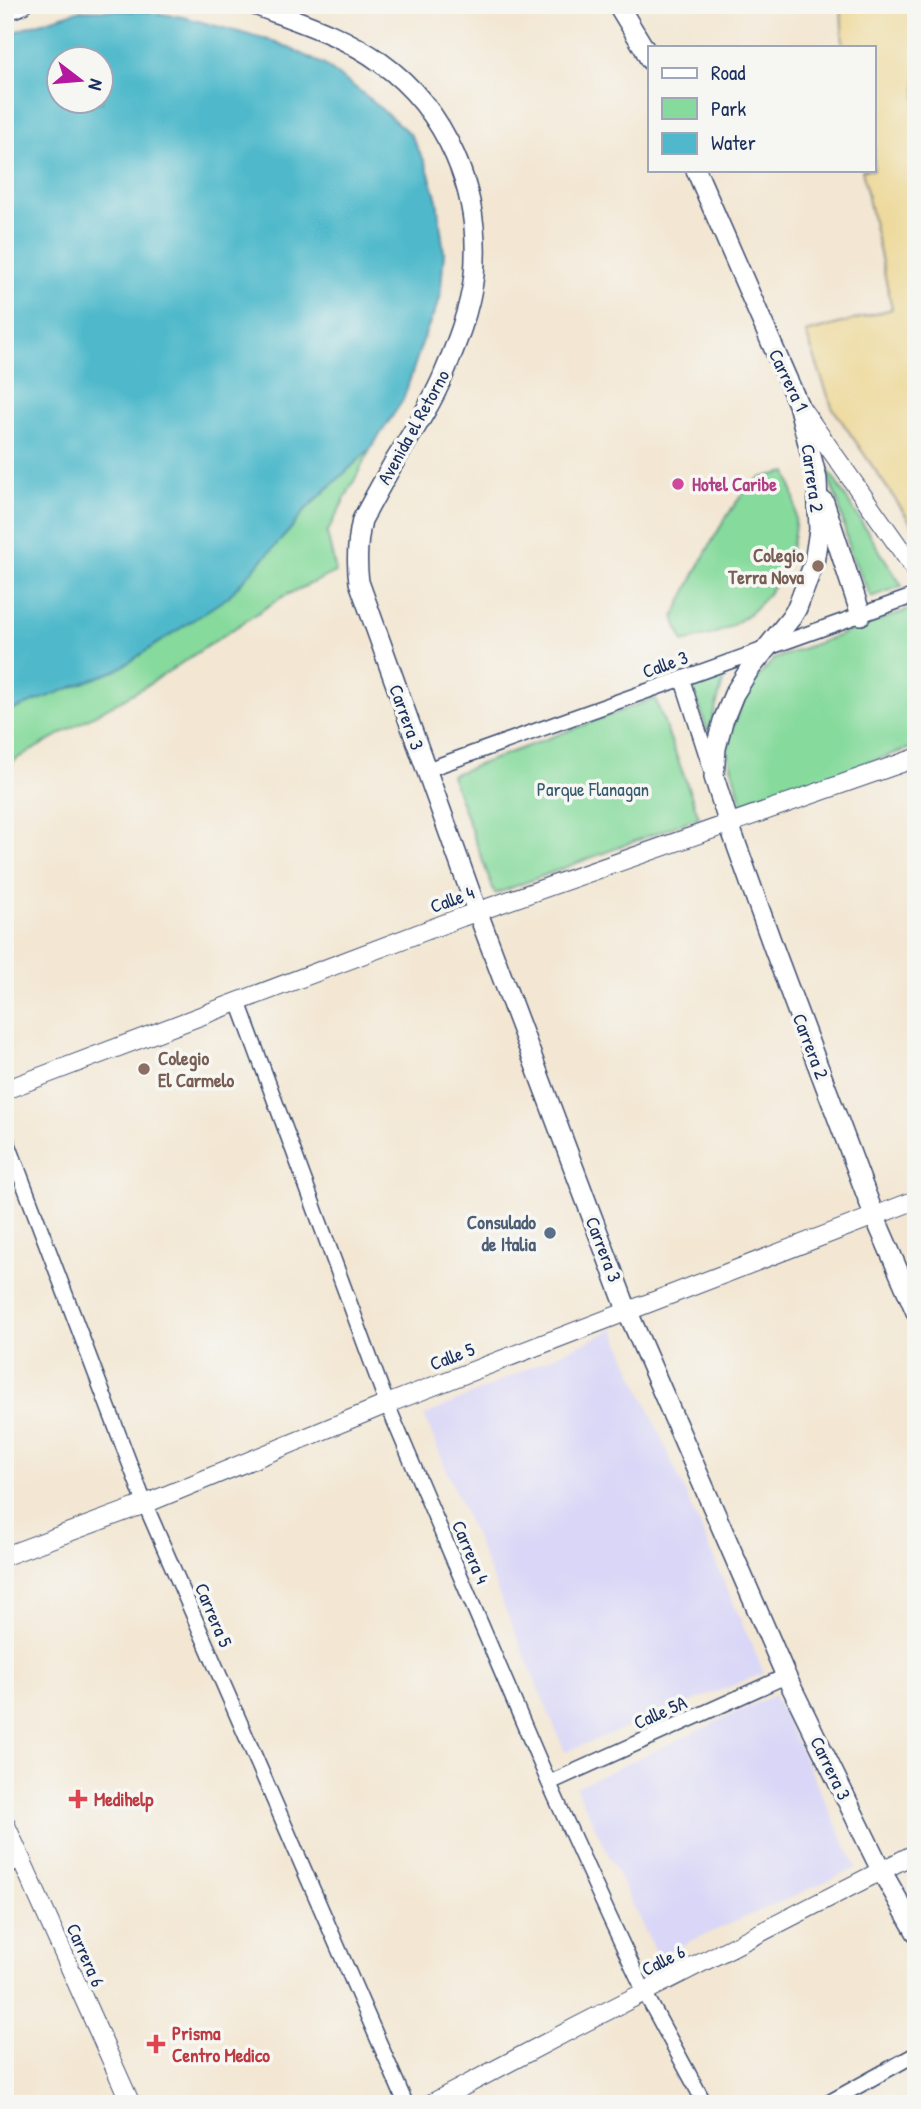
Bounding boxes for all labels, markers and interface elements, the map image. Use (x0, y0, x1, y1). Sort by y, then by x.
north arrow (46, 46, 116, 116)
legend (648, 46, 876, 172)
text: Road (711, 58, 745, 87)
text: N (82, 76, 110, 93)
text: Park (711, 94, 746, 123)
text: Water (711, 128, 756, 157)
street label: Carrera 1 (763, 345, 815, 415)
street label: Avenida el Retorno (371, 365, 455, 489)
street label: Carrera 2 (795, 442, 831, 514)
place label: Hotel Caribe (692, 471, 777, 497)
marker: Hotel Caribe (670, 476, 686, 492)
place label: Colegio Terra Nova (727, 542, 805, 590)
marker: Colegio Terra Nova (810, 558, 826, 574)
street label: Calle 3 (639, 644, 691, 684)
street label: Carrera 3 (383, 681, 431, 753)
park label: Parque Flanagan (537, 776, 649, 802)
street label: Calle 4 (426, 879, 478, 919)
street label: Carrera 2 (787, 1010, 835, 1083)
place label: Colegio El Carmelo (158, 1045, 235, 1093)
marker: Colegio El Carmelo (136, 1061, 152, 1077)
place label: Consulado de Italia (467, 1209, 537, 1257)
street label: Carrera 3 (580, 1213, 628, 1285)
marker: Consulado de Italia (542, 1225, 558, 1241)
street label: Calle 5 (426, 1336, 478, 1376)
street label: Carrera 4 (446, 1516, 496, 1588)
street label: Carrera 5 (189, 1579, 239, 1651)
street label: Calle 5A (629, 1689, 691, 1735)
street label: Carrera 3 (804, 1732, 858, 1804)
place label: Medihelp (94, 1786, 154, 1813)
marker: Medihelp (68, 1789, 88, 1809)
street label: Carrera 6 (61, 1919, 111, 1991)
street label: Calle 6 (637, 1938, 689, 1982)
place label: Prisma Centro Medico (172, 2020, 270, 2068)
marker: Prisma Centro Medico (146, 2034, 166, 2054)

